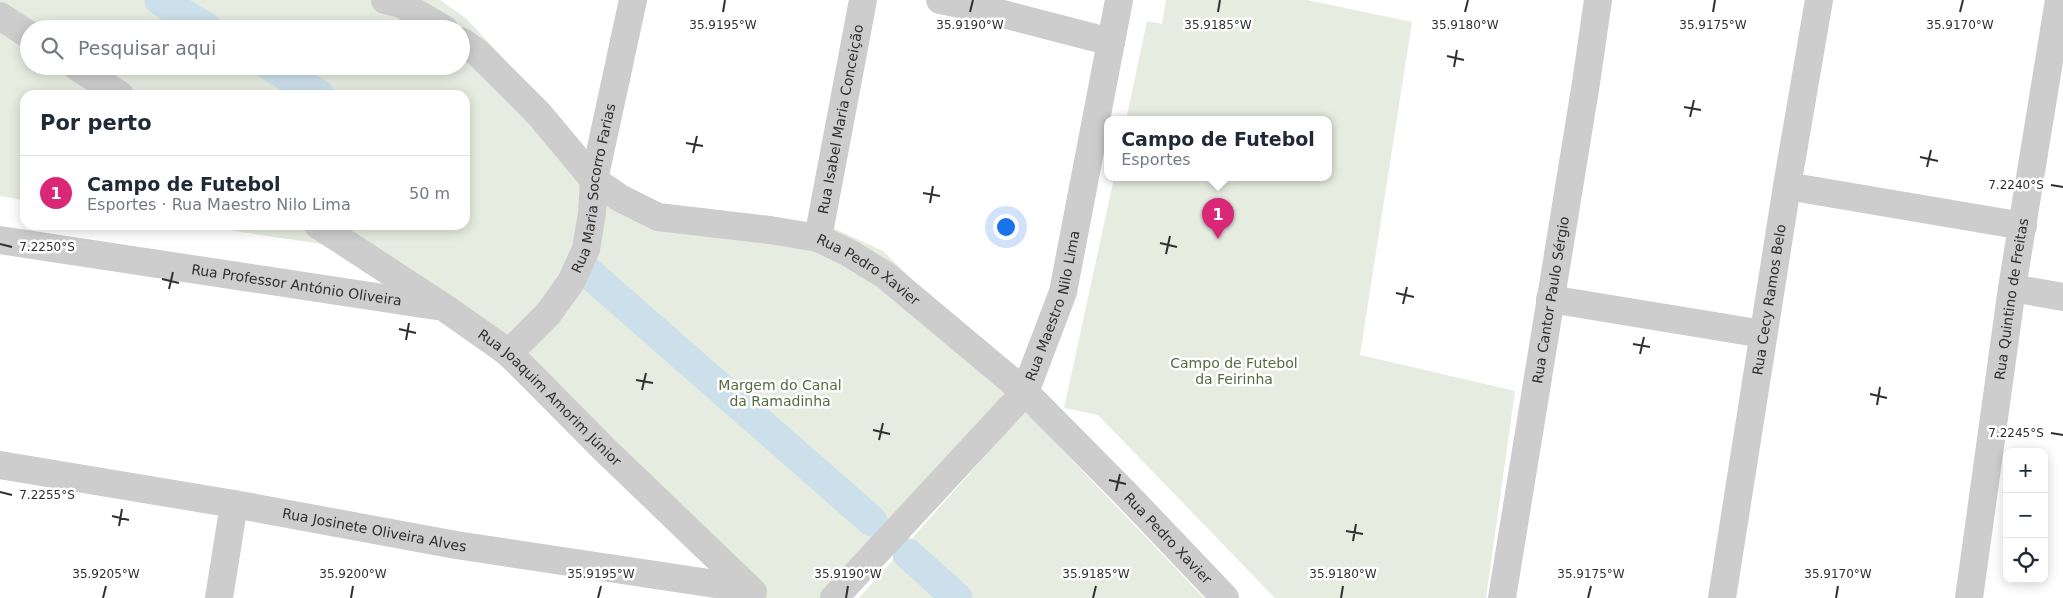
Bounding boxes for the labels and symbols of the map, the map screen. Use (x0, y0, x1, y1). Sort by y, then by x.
text: 35.9195°W (689, 18, 757, 32)
text: 35.9190°W (936, 18, 1004, 32)
text: 35.9185°W (1184, 18, 1252, 32)
text: 35.9180°W (1431, 18, 1499, 32)
text: 35.9175°W (1679, 18, 1747, 32)
text: 35.9170°W (1926, 18, 1994, 32)
street label: Rua Isabel Maria Conceição (815, 23, 866, 215)
street label: Rua Maria Socorro Farias (568, 102, 618, 275)
text: 7.2240°S (1988, 178, 2044, 192)
pin: 1 (1202, 198, 1234, 239)
your location (993, 214, 1019, 240)
street label: Rua Cantor Paulo Sérgio (1529, 215, 1572, 385)
street label: Rua Quintino de Freitas (1991, 217, 2031, 381)
street label: Rua Cecy Ramos Belo (1749, 223, 1789, 376)
street label: Rua Maestro Nilo Lima (1022, 229, 1083, 383)
street label: Rua Pedro Xavier (814, 231, 923, 309)
text: 7.2250°S (19, 240, 75, 254)
street label: Rua Professor António Oliveira (190, 261, 403, 309)
street label: Rua Joaquim Amorim Júnior (475, 326, 625, 469)
park label: Campo de Futebol da Feirinha (1170, 355, 1298, 387)
park label: Margem do Canal da Ramadinha (718, 377, 842, 409)
text: 7.2245°S (1988, 426, 2044, 440)
text: 7.2255°S (19, 488, 75, 502)
street label: Rua Pedro Xavier (1121, 489, 1215, 587)
street label: Rua Josinete Oliveira Alves (281, 505, 468, 554)
text: 35.9205°W (72, 567, 140, 581)
text: 35.9200°W (319, 567, 387, 581)
text: 35.9195°W (567, 567, 635, 581)
text: 35.9190°W (814, 567, 882, 581)
text: 35.9185°W (1062, 567, 1130, 581)
text: 35.9180°W (1309, 567, 1377, 581)
text: 35.9175°W (1557, 567, 1625, 581)
text: 35.9170°W (1804, 567, 1872, 581)

